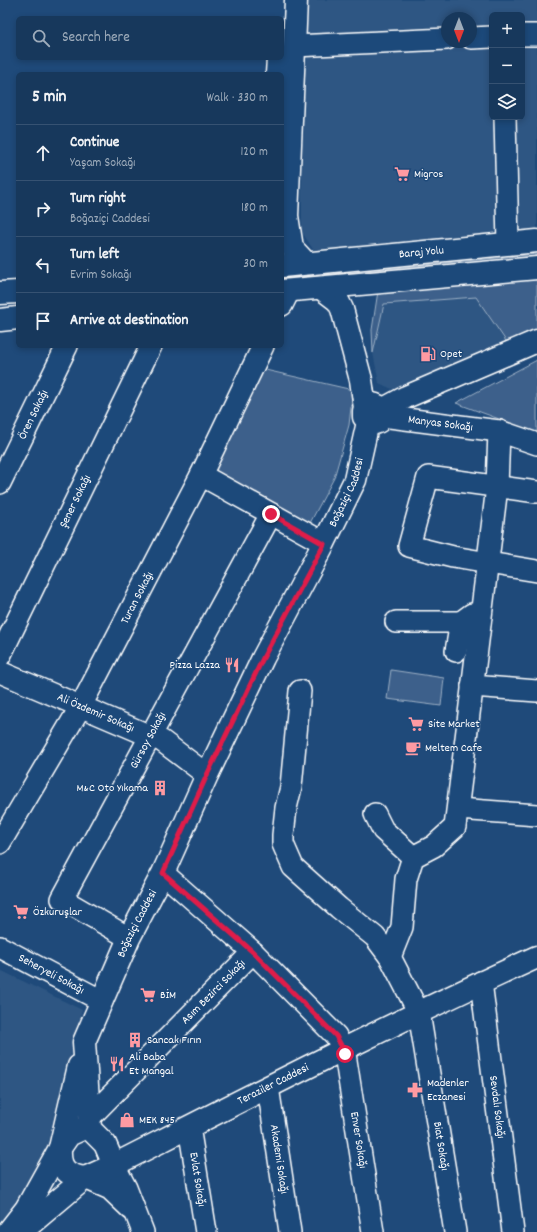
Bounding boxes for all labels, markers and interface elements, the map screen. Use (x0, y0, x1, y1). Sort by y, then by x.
north arrow (441, 12, 477, 48)
map controls (489, 12, 525, 120)
button: + (489, 12, 525, 48)
search box (16, 16, 284, 60)
icon: search (30, 27, 52, 49)
text: Search here (62, 27, 130, 49)
button: − (489, 48, 525, 84)
button: layers (489, 84, 525, 120)
text: 5 min (32, 86, 66, 110)
text: Walk · 330 m (207, 89, 268, 108)
text: Continue (70, 132, 119, 154)
icon: ahead (32, 142, 54, 164)
text: 120 m (240, 143, 268, 162)
text: Yaşam Sokağı (70, 154, 136, 173)
supermarket icon: Migros (393, 165, 411, 183)
place label: Migros (414, 166, 443, 183)
text: Turn right (70, 188, 126, 210)
icon: right (32, 198, 54, 220)
text: 180 m (241, 199, 268, 218)
text: Boğaziçi Caddesi (70, 210, 150, 229)
street label: Baraj Yolu (398, 242, 445, 263)
text: Turn left (70, 244, 119, 266)
icon: left (32, 254, 54, 276)
text: 30 m (243, 255, 268, 274)
text: Evrim Sokağı (70, 266, 131, 285)
icon: arrive (32, 310, 54, 332)
text: Arrive at destination (70, 310, 188, 332)
fuel station icon: Opet (419, 345, 437, 363)
place label: Opet (440, 346, 463, 363)
street label: Ören Sokağı (14, 387, 53, 442)
street label: Manyas Sokağı (407, 411, 474, 436)
street label: Boğaziçi Caddesi (325, 456, 368, 530)
street label: Şener Sokağı (55, 472, 95, 531)
route end (262, 505, 280, 523)
street label: Turan Sokağı (116, 569, 158, 627)
restaurant icon: Pizza Lazza (223, 656, 241, 674)
place label: Pizza Lazza (170, 657, 220, 674)
street label: Ali Özdemir Sokağı (54, 689, 137, 737)
street label: Gürsoy Sokağı (126, 709, 170, 772)
supermarket icon: Site Market (407, 715, 425, 733)
place label: Site Market (428, 716, 480, 733)
cafe icon: Meltem Cafe (404, 739, 422, 757)
place label: Meltem Cafe (425, 740, 482, 757)
building icon: M&C Oto Yıkama (151, 779, 169, 797)
place label: M&C Oto Yıkama (77, 780, 148, 797)
street label: Boğaziçi Caddesi (113, 887, 161, 960)
supermarket icon: Özkuruşlar (12, 903, 30, 921)
place label: Özkuruşlar (33, 904, 82, 921)
street label: Seheryeli Sokağı (15, 950, 87, 999)
street label: Asım Bezirci Sokağı (177, 956, 249, 1028)
supermarket icon: BİM (139, 986, 157, 1004)
place label: BİM (160, 987, 176, 1004)
building icon: Sancak Fırın (126, 1031, 144, 1049)
place label: Sancak Fırın (147, 1032, 202, 1049)
route start (336, 1045, 354, 1063)
place label: Ali Baba Et Mangal (129, 1049, 174, 1080)
restaurant icon: Ali Baba Et Mangal (108, 1055, 126, 1073)
street label: Teraziler Caddesi (235, 1059, 312, 1109)
street label: Sevdalı Sokağı (485, 1074, 509, 1139)
place label: Madenler Eczanesi (427, 1075, 469, 1106)
pharmacy icon: Madenler Eczanesi (406, 1081, 424, 1099)
street label: Enver Sokağı (346, 1110, 371, 1170)
shop icon: MEK 845 (118, 1111, 136, 1129)
place label: MEK 845 (139, 1112, 175, 1129)
street label: Biat Sokağı (428, 1120, 453, 1172)
street label: Akademi Sokağı (265, 1123, 293, 1195)
street label: Evlat Sokağı (185, 1151, 210, 1208)

